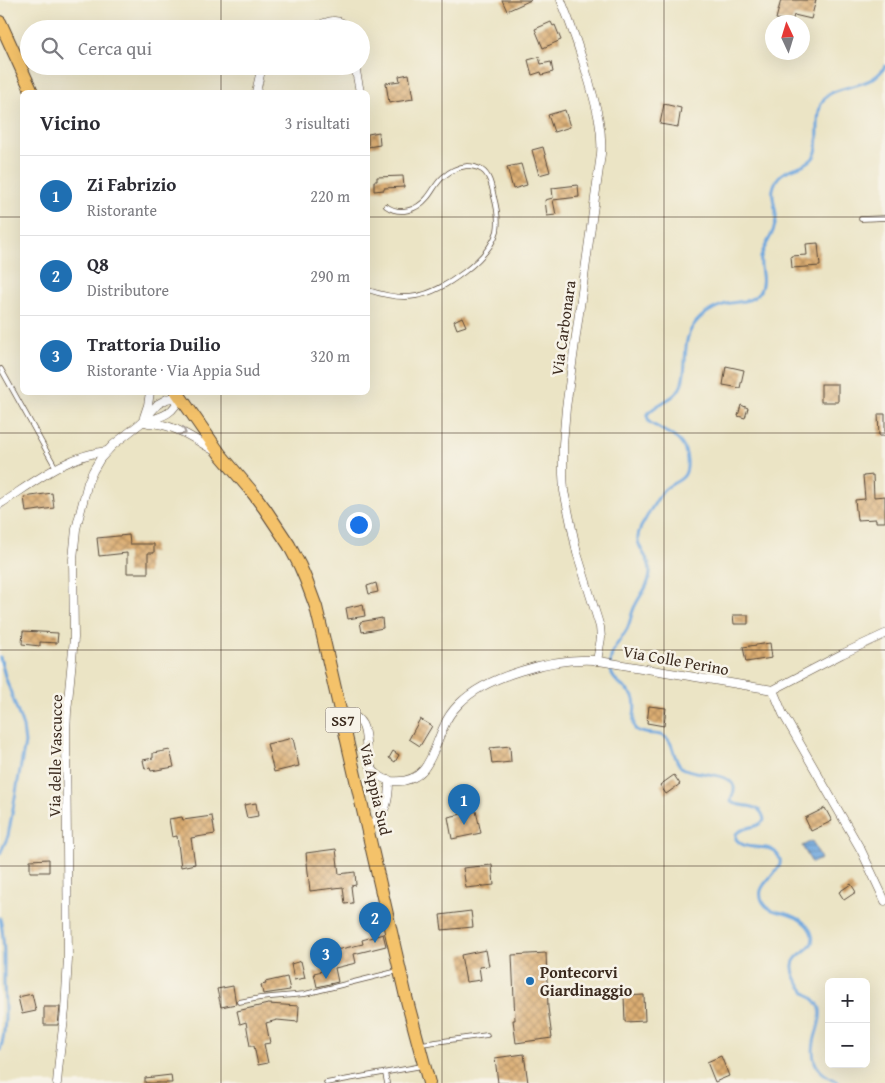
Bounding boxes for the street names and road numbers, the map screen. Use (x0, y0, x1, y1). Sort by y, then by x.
street label: Via Carbonara (544, 278, 582, 377)
street label: Via Colle Perino (621, 639, 731, 681)
street label: Via delle Vascucce (42, 694, 68, 818)
road number: SS7 (326, 708, 360, 732)
street label: Via Appia Sud (354, 741, 398, 838)

